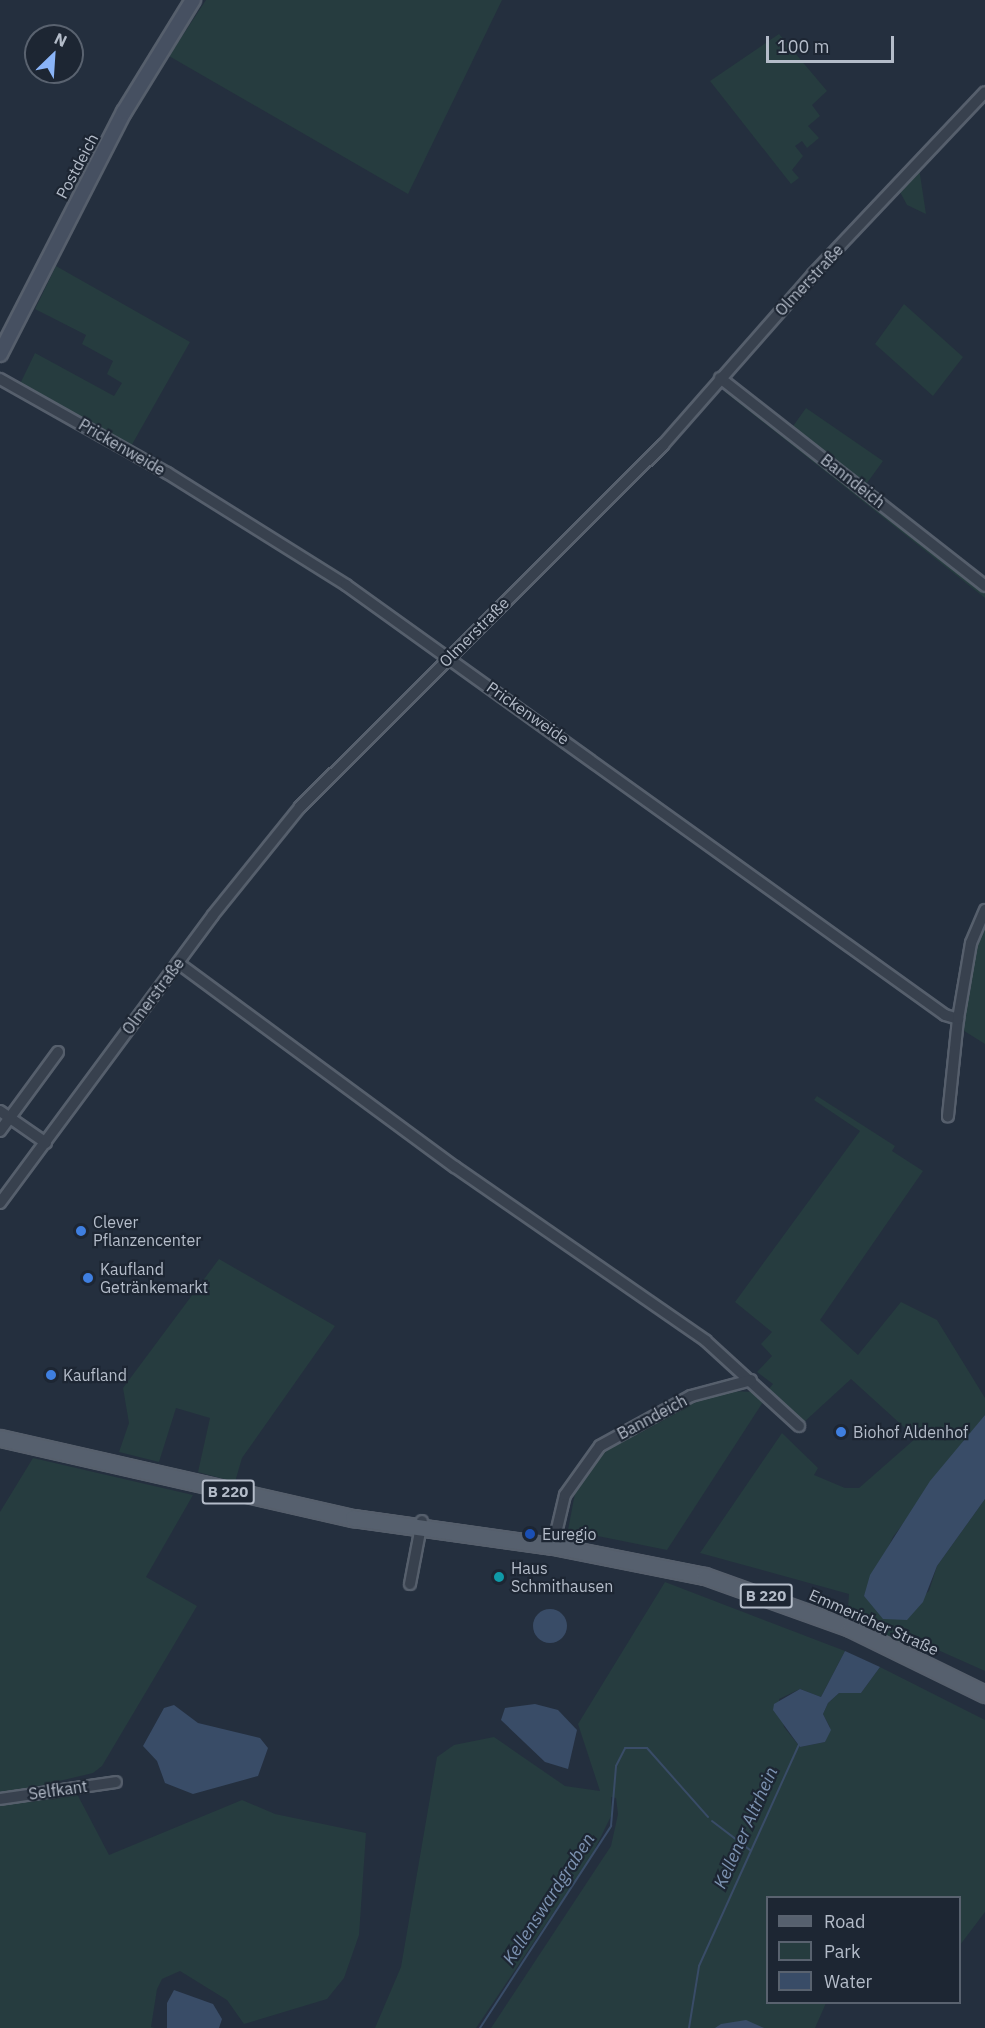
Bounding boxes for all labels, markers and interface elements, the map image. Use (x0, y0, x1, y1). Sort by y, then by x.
north arrow (24, 24, 84, 84)
scale bar (769, 24, 896, 62)
text: N (51, 28, 70, 51)
text: 100 m (777, 35, 829, 58)
street label: Postdeich (52, 130, 102, 202)
street label: Olmerstraße (771, 240, 847, 320)
street label: Prickenweide (75, 415, 169, 479)
street label: Banndeich (817, 450, 889, 512)
street label: Olmerstraße (435, 593, 513, 671)
street label: Prickenweide (483, 677, 573, 749)
street label: Olmerstraße (118, 954, 188, 1038)
place label: Clever Pflanzencenter (93, 1212, 201, 1250)
marker: Clever Pflanzencenter (74, 1224, 88, 1238)
place label: Kaufland Getränkemarkt (100, 1259, 208, 1297)
marker: Kaufland Getränkemarkt (81, 1271, 95, 1285)
place label: Kaufland (63, 1365, 127, 1385)
marker: Kaufland (44, 1368, 58, 1382)
street label: Banndeich (614, 1391, 690, 1443)
place label: Biohof Aldenhof (853, 1422, 968, 1442)
marker: Biohof Aldenhof (834, 1425, 848, 1439)
road number: B 220 (201, 1480, 255, 1504)
place label: Euregio (542, 1524, 596, 1544)
marker: Euregio (523, 1527, 537, 1541)
place label: Haus Schmithausen (511, 1558, 613, 1596)
marker: Haus Schmithausen (492, 1570, 506, 1584)
road number: B 220 (739, 1584, 793, 1608)
street label: Emmericher Straße (806, 1585, 942, 1659)
water label: Kellener Altrhein (710, 1764, 782, 1892)
street label: Selfkant (27, 1776, 89, 1804)
water label: Kellenswardgraben (498, 1829, 600, 1969)
legend (766, 1896, 961, 2004)
text: Road (824, 1910, 865, 1933)
text: Park (824, 1940, 860, 1963)
text: Water (824, 1970, 872, 1993)

